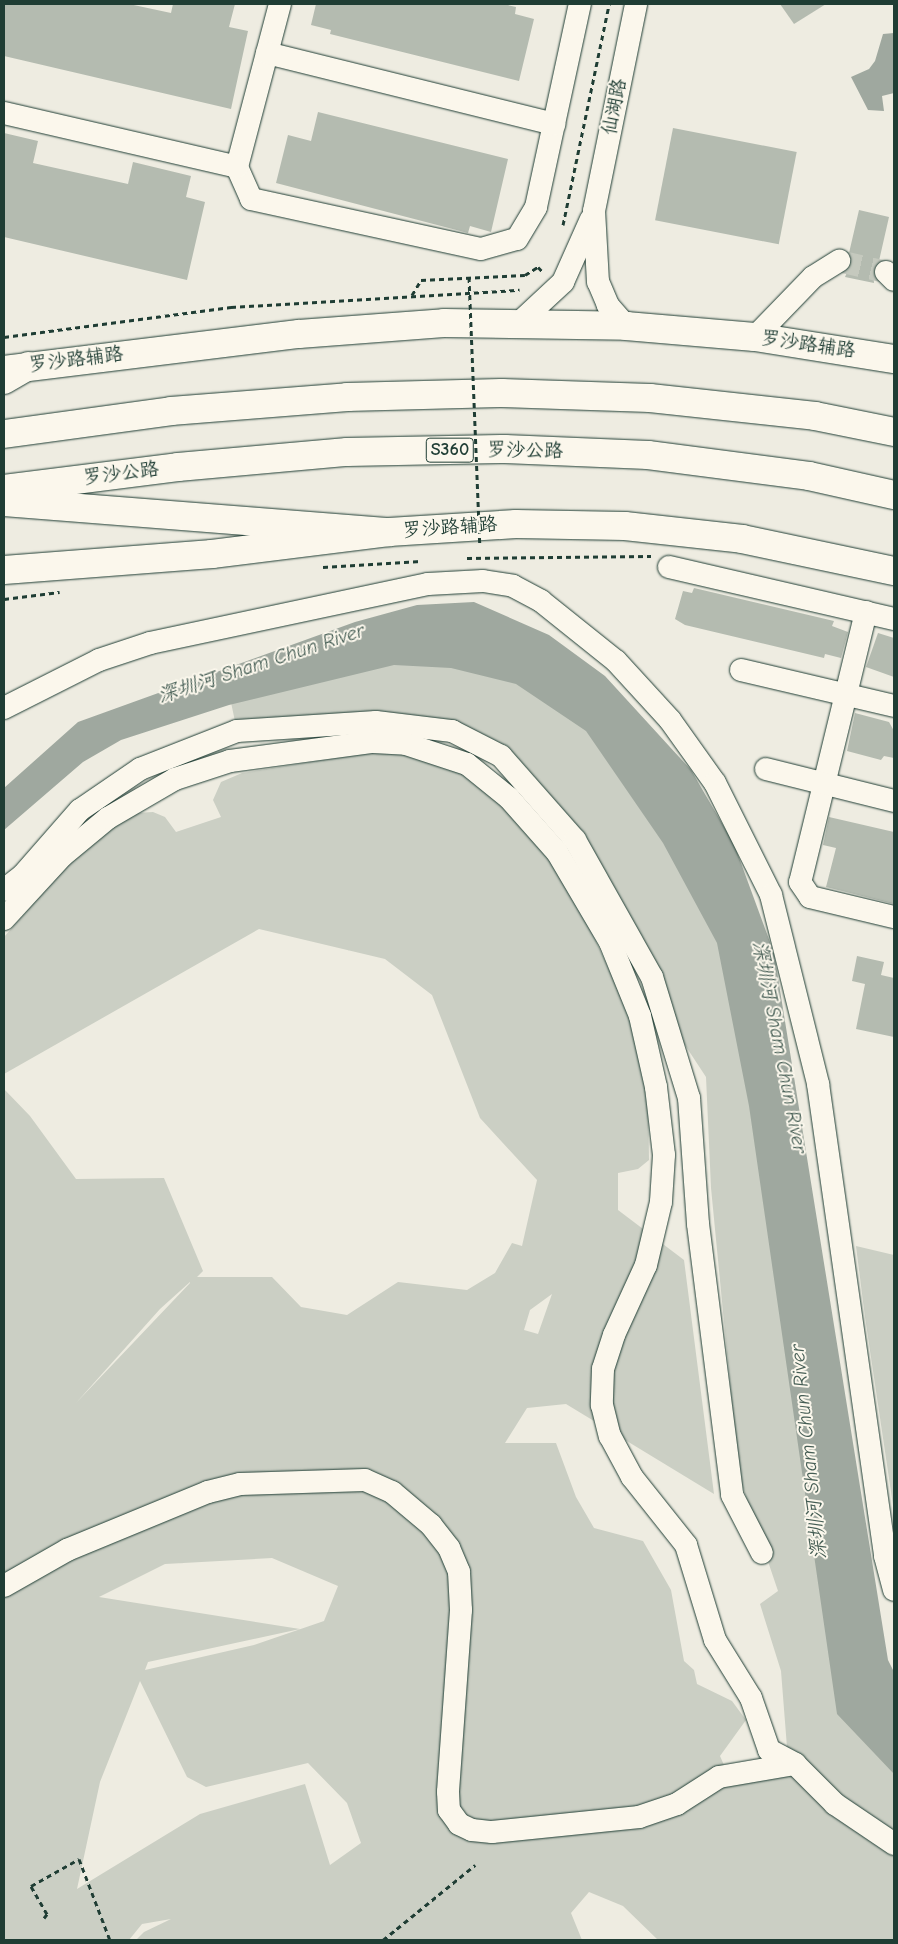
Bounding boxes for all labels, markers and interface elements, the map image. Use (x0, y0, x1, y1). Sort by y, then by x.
street label: 仙湖路 (598, 77, 632, 137)
street label: 罗沙路辅路 (759, 327, 857, 363)
street label: 罗沙路辅路 (27, 343, 125, 377)
road number: S360 (425, 434, 475, 466)
street label: 罗沙公路 (487, 439, 563, 463)
street label: 罗沙公路 (82, 458, 160, 490)
street label: 罗沙路辅路 (402, 513, 498, 543)
water label: 深圳河 Sham Chun River (155, 618, 367, 708)
water label: 深圳河 Sham Chun River (748, 939, 812, 1155)
water label: 深圳河 Sham Chun River (785, 1343, 831, 1561)

